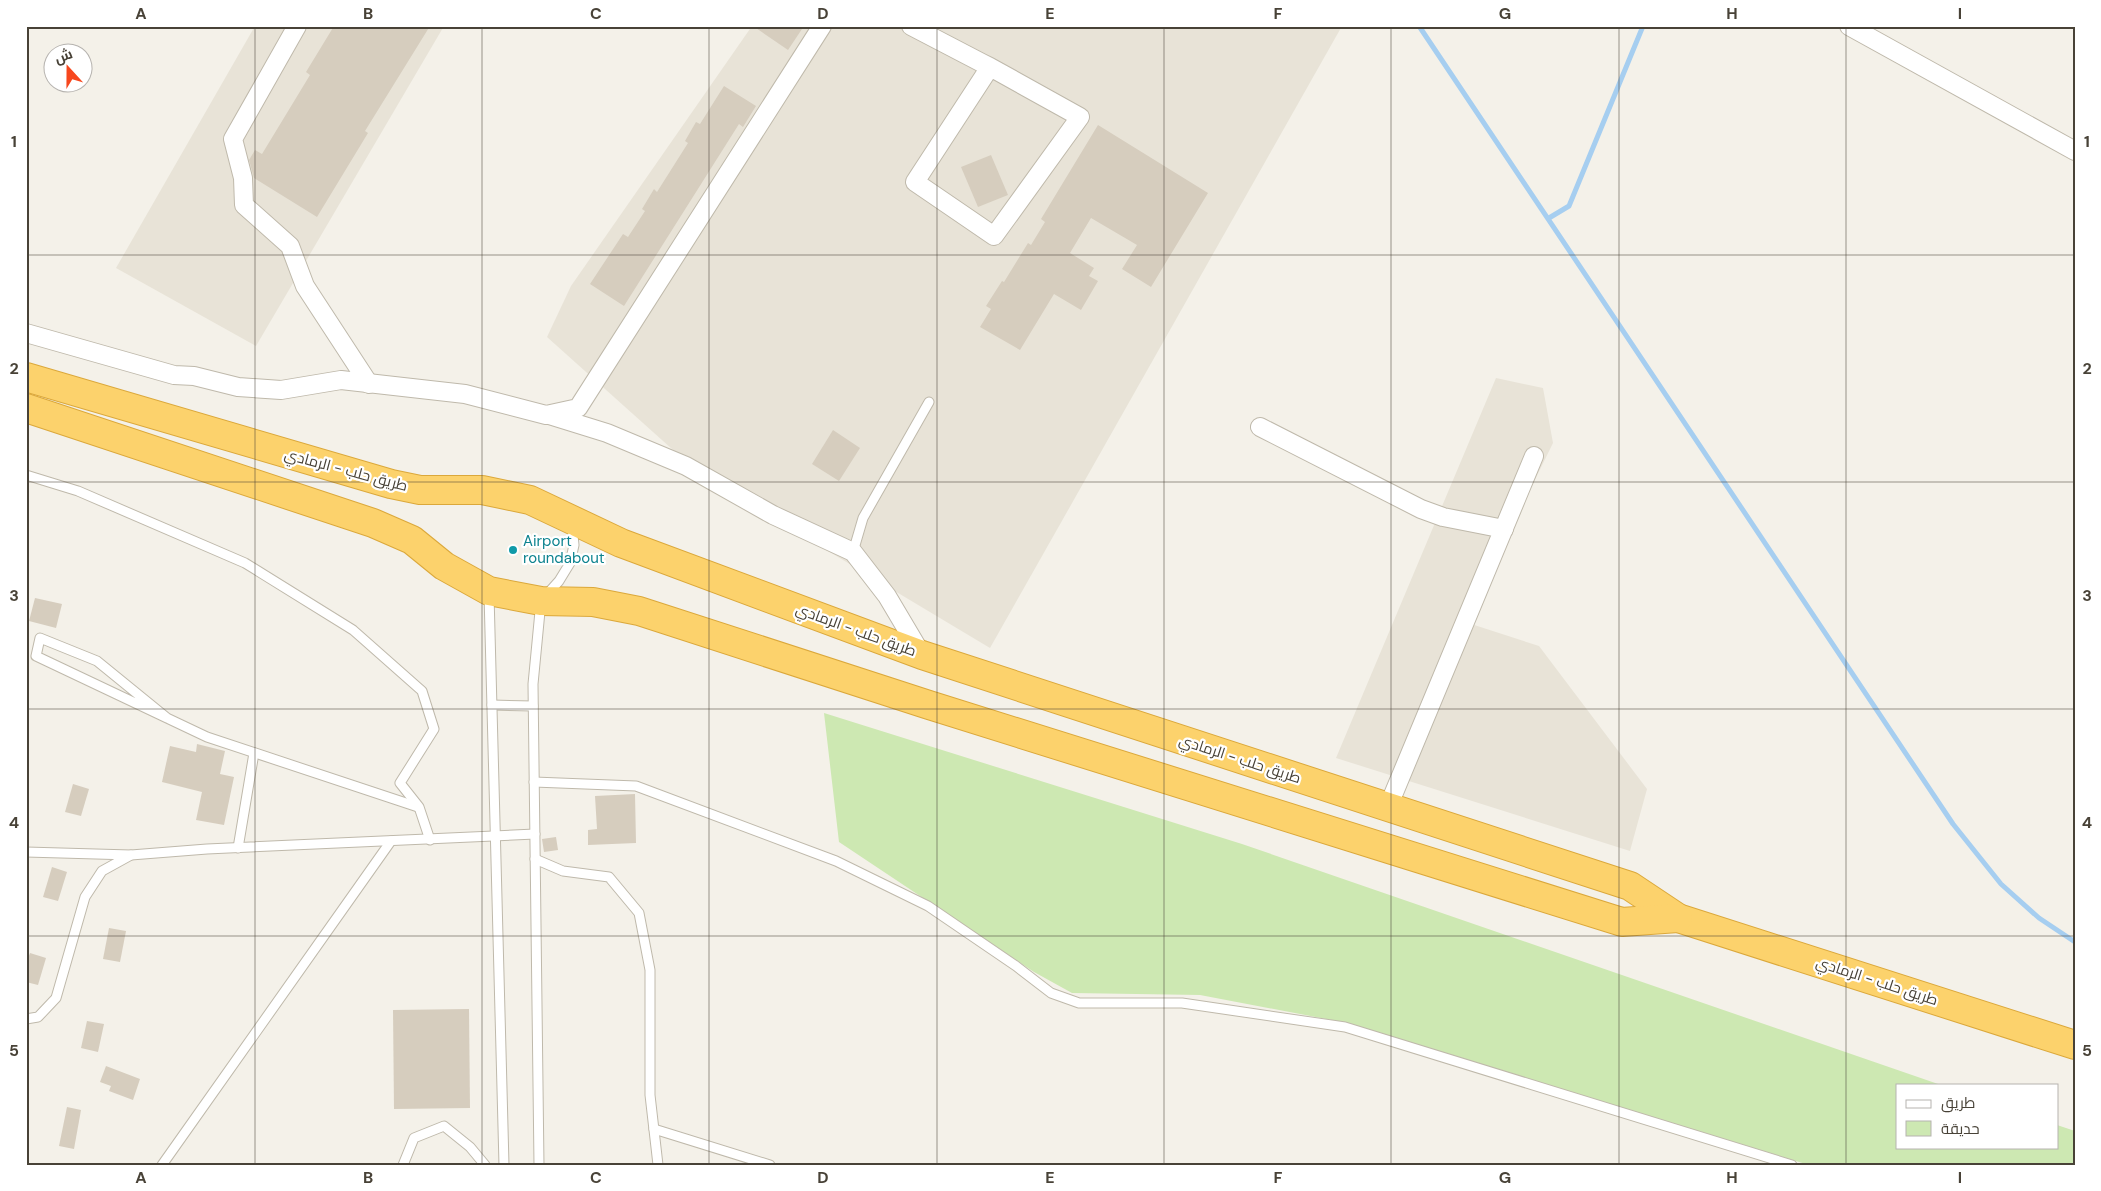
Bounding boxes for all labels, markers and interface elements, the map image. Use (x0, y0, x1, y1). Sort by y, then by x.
text: A (135, 3, 147, 24)
text: B (363, 3, 373, 24)
text: C (590, 3, 602, 24)
text: D (817, 3, 829, 24)
text: E (1045, 3, 1055, 24)
text: F (1274, 3, 1283, 24)
text: G (1499, 3, 1511, 24)
text: H (1726, 3, 1738, 24)
text: I (1958, 3, 1962, 24)
north arrow (42, 42, 92, 92)
text: ش (52, 44, 75, 67)
text: 1 (11, 131, 17, 152)
text: 1 (2084, 131, 2090, 152)
text: 2 (9, 358, 19, 379)
text: 2 (2082, 358, 2092, 379)
street label: طريق حلب - الرمادي (282, 444, 410, 498)
place label: Airport roundabout (523, 531, 605, 568)
marker: Airport roundabout (507, 544, 519, 556)
text: 3 (9, 585, 19, 606)
text: 3 (2082, 585, 2092, 606)
street label: طريق حلب - الرمادي (792, 599, 919, 663)
street label: طريق حلب - الرمادي (1176, 730, 1303, 790)
text: 4 (9, 812, 19, 833)
text: 4 (2082, 812, 2092, 833)
street label: طريق حلب - الرمادي (1813, 952, 1940, 1012)
text: 5 (9, 1040, 19, 1061)
text: 5 (2082, 1040, 2092, 1061)
legend (1896, 1084, 2058, 1148)
text: طريق (1941, 1093, 1975, 1113)
text: حديقة (1941, 1119, 1980, 1139)
text: A (135, 1167, 147, 1188)
text: B (363, 1167, 373, 1188)
text: C (590, 1167, 602, 1188)
text: D (817, 1167, 829, 1188)
text: E (1045, 1167, 1055, 1188)
text: F (1274, 1167, 1283, 1188)
text: G (1499, 1167, 1511, 1188)
text: H (1726, 1167, 1738, 1188)
text: I (1958, 1167, 1962, 1188)

